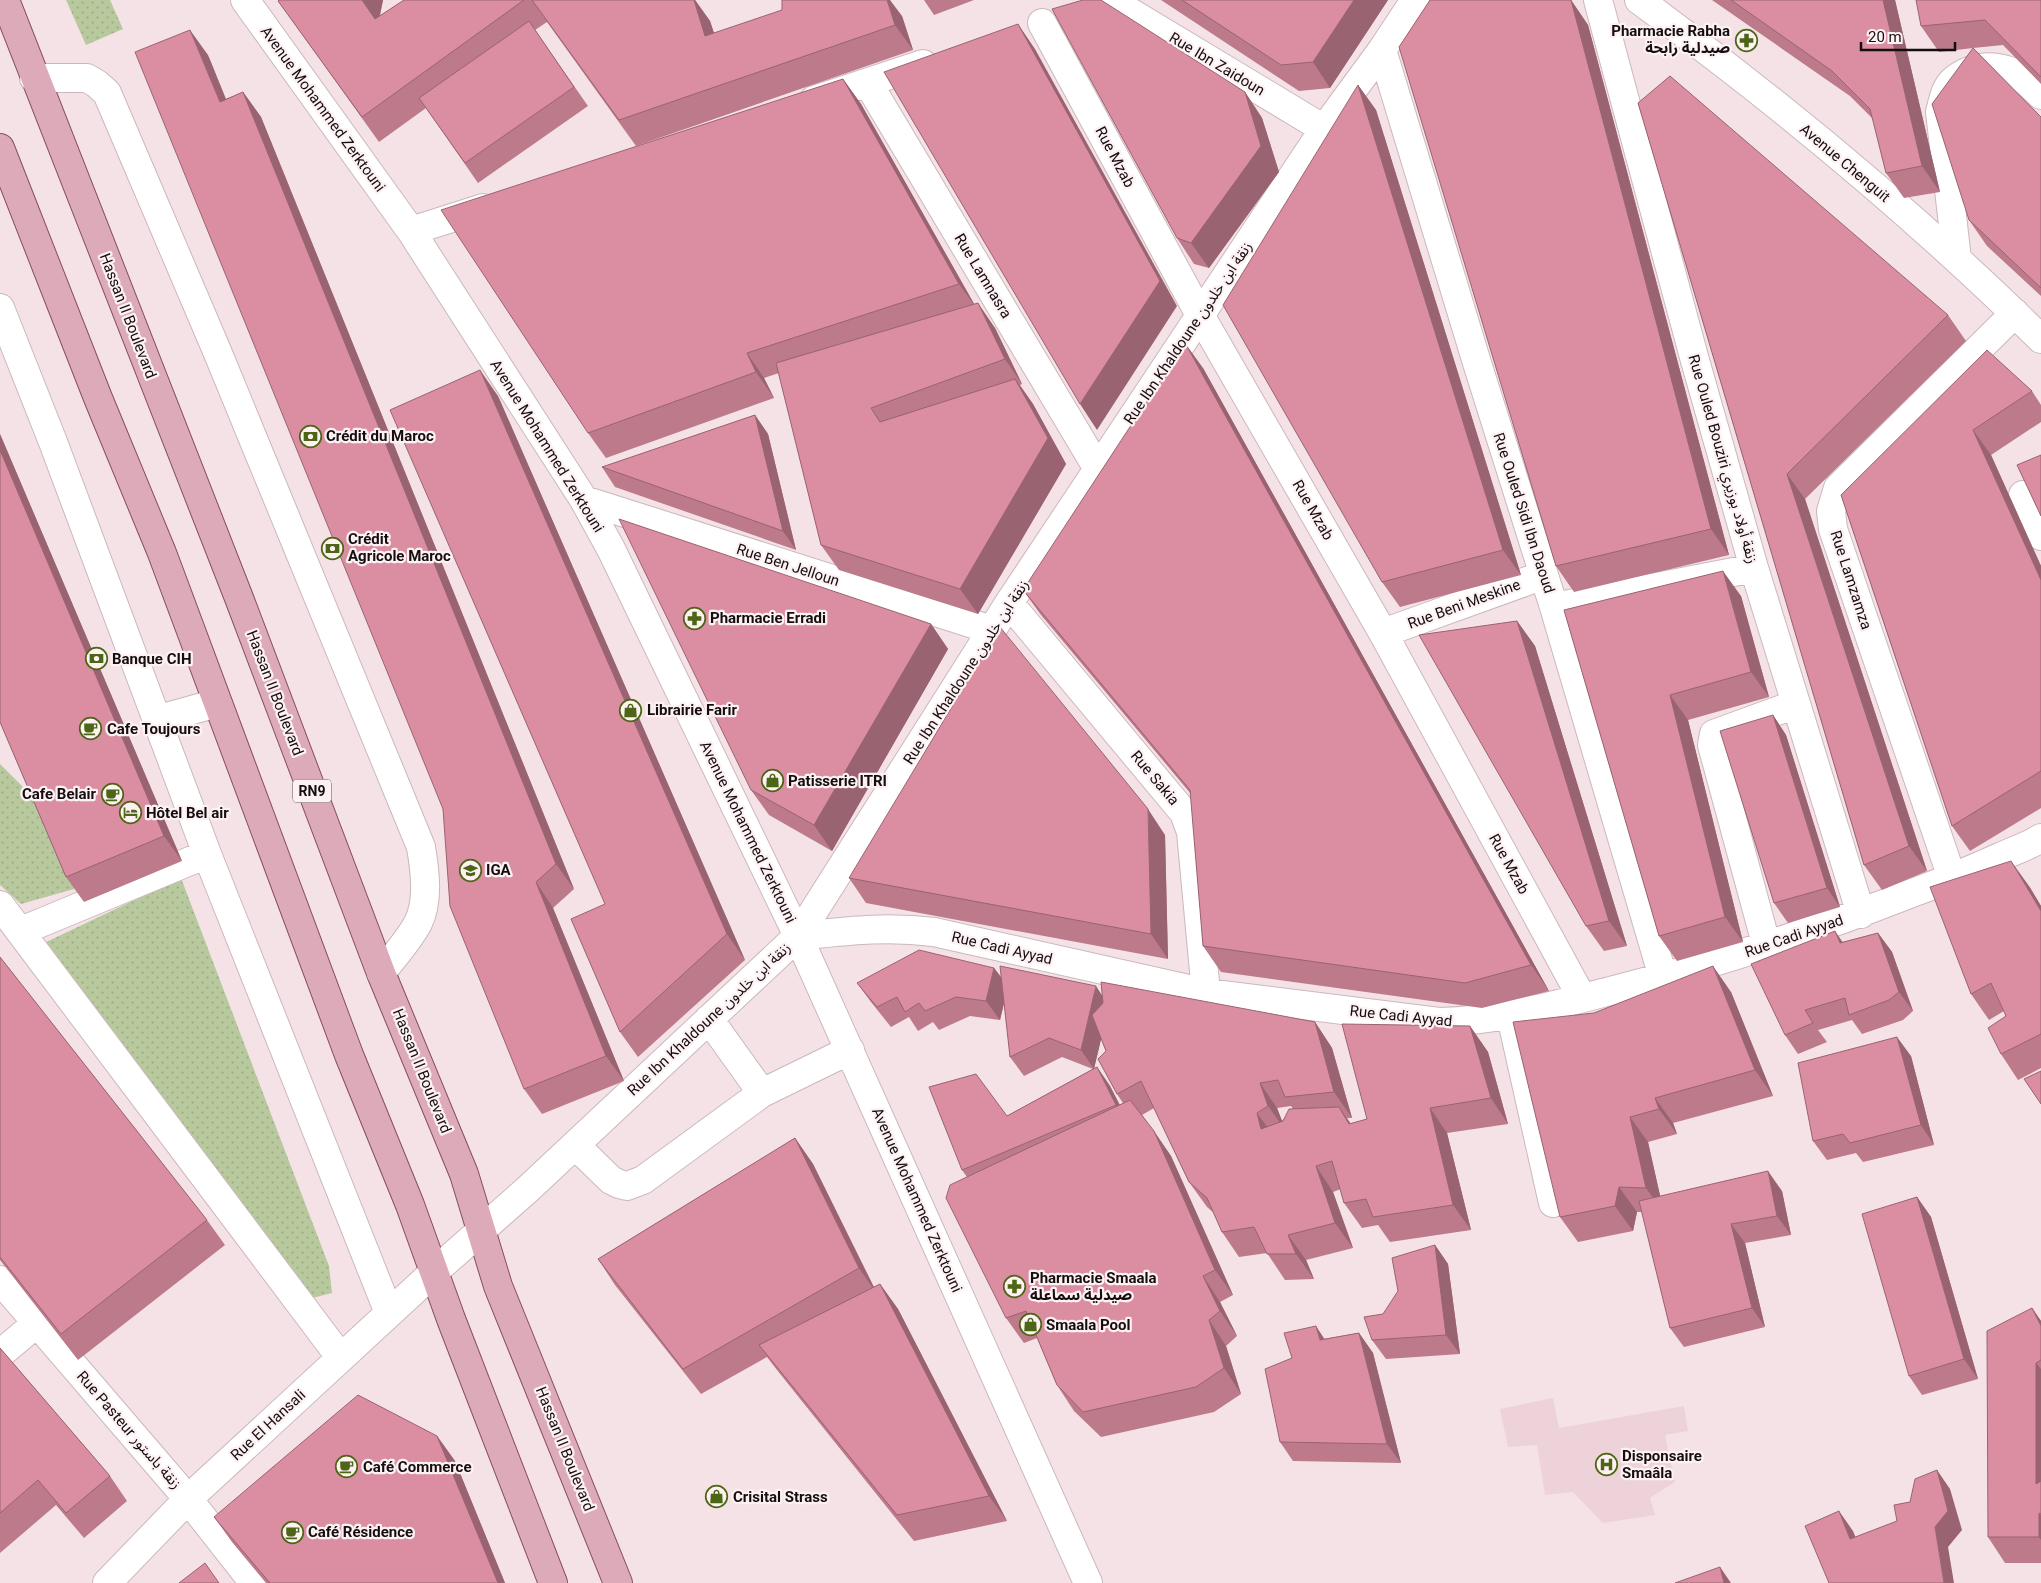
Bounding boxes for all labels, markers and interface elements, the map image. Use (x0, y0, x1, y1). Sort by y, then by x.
scale bar (1861, 20, 1955, 52)
place label: Pharmacie Rabha صيدلية رابحة (1611, 22, 1730, 57)
street label: Avenue Mohammed Zerktouni (257, 23, 389, 195)
street label: Rue Ibn Zaidoun (1166, 28, 1268, 100)
pharmacy icon: Pharmacie Rabha صيدلية رابحة (1734, 28, 1758, 52)
text: 20 m (1868, 28, 1902, 46)
street label: Avenue Chenguit (1796, 120, 1894, 206)
street label: Rue Mzab (1091, 123, 1139, 191)
street label: Rue Lamnasra (951, 230, 1015, 322)
street label: Rue Ibn Khaldoune زنقة ابن خلدون (1120, 238, 1256, 428)
street label: Hassan II Boulevard (96, 251, 160, 381)
street label: Rue Ouled Bouziri زنقة أولاد بوزيري (1682, 352, 1762, 566)
street label: Avenue Mohammed Zerktouni (486, 356, 608, 536)
bank icon: Crédit du Maroc (298, 424, 322, 448)
place label: Crédit du Maroc (326, 427, 434, 445)
street label: Rue Ouled Sidi Ibn Daoud (1490, 430, 1558, 596)
street label: Rue Mzab (1289, 477, 1337, 543)
street label: Rue Lamzamza (1827, 528, 1875, 632)
place label: Crédit Agricole Maroc (348, 530, 451, 565)
bank icon: Crédit Agricole Maroc (320, 536, 344, 560)
street label: Rue Ben Jelloun (734, 540, 842, 590)
street label: Rue Beni Meskine (1405, 575, 1523, 633)
street label: Rue Ibn Khaldoune زنقة ابن خلدون (899, 576, 1033, 768)
pharmacy icon: Pharmacie Erradi (682, 606, 706, 630)
place label: Pharmacie Erradi (710, 609, 826, 627)
street label: Hassan II Boulevard (243, 628, 307, 758)
bank icon: Banque CIH (84, 647, 108, 671)
place label: Banque CIH (112, 650, 192, 668)
shop icon: Librairie Farir (619, 698, 643, 722)
place label: Librairie Farir (647, 701, 738, 719)
cafe icon: Cafe Toujours (79, 717, 103, 741)
place label: Cafe Toujours (107, 720, 201, 738)
street label: Avenue Mohammed Zerktouni (696, 738, 800, 926)
street label: Rue Sakia (1127, 747, 1183, 809)
shop icon: Patisserie ITRI (760, 769, 784, 793)
place label: Patisserie ITRI (788, 772, 887, 790)
road number: RN9 (293, 779, 331, 802)
cafe icon: Cafe Belair (100, 782, 124, 806)
place label: Cafe Belair (22, 785, 97, 803)
hotel icon: Hôtel Bel air (118, 801, 142, 825)
place label: Hôtel Bel air (146, 804, 229, 822)
street label: Rue Mzab (1485, 831, 1533, 897)
school or university icon: IGA (458, 858, 482, 882)
place label: IGA (486, 861, 512, 879)
street label: Rue Cadi Ayyad (1742, 911, 1846, 961)
street label: Rue Cadi Ayyad (950, 928, 1054, 968)
street label: Rue Ibn Khaldoune زنقة ابن خلدون (624, 939, 794, 1099)
street label: Rue Cadi Ayyad (1349, 1002, 1453, 1030)
street label: Hassan II Boulevard (389, 1006, 455, 1136)
street label: Avenue Mohammed Zerktouni (868, 1105, 966, 1295)
place label: Pharmacie Smaala صيدلية سماعلة (1030, 1269, 1157, 1304)
pharmacy icon: Pharmacie Smaala صيدلية سماعلة (1002, 1275, 1026, 1299)
shop icon: Smaala Pool (1018, 1313, 1042, 1337)
place label: Smaala Pool (1046, 1316, 1131, 1334)
street label: Rue Pasteur زنقة باستور (73, 1367, 185, 1493)
street label: Hassan II Boulevard (532, 1384, 598, 1514)
street label: Rue El Hansali (227, 1386, 309, 1464)
place label: Disponsaire Smaâla (1622, 1447, 1702, 1482)
hospital icon: Disponsaire Smaâla (1594, 1453, 1618, 1477)
cafe icon: Café Commerce (335, 1455, 359, 1479)
place label: Café Commerce (363, 1458, 472, 1476)
shop icon: Crisital Strass (705, 1485, 729, 1509)
place label: Crisital Strass (733, 1488, 828, 1506)
cafe icon: Café Résidence (280, 1520, 304, 1544)
place label: Café Résidence (308, 1523, 413, 1541)

